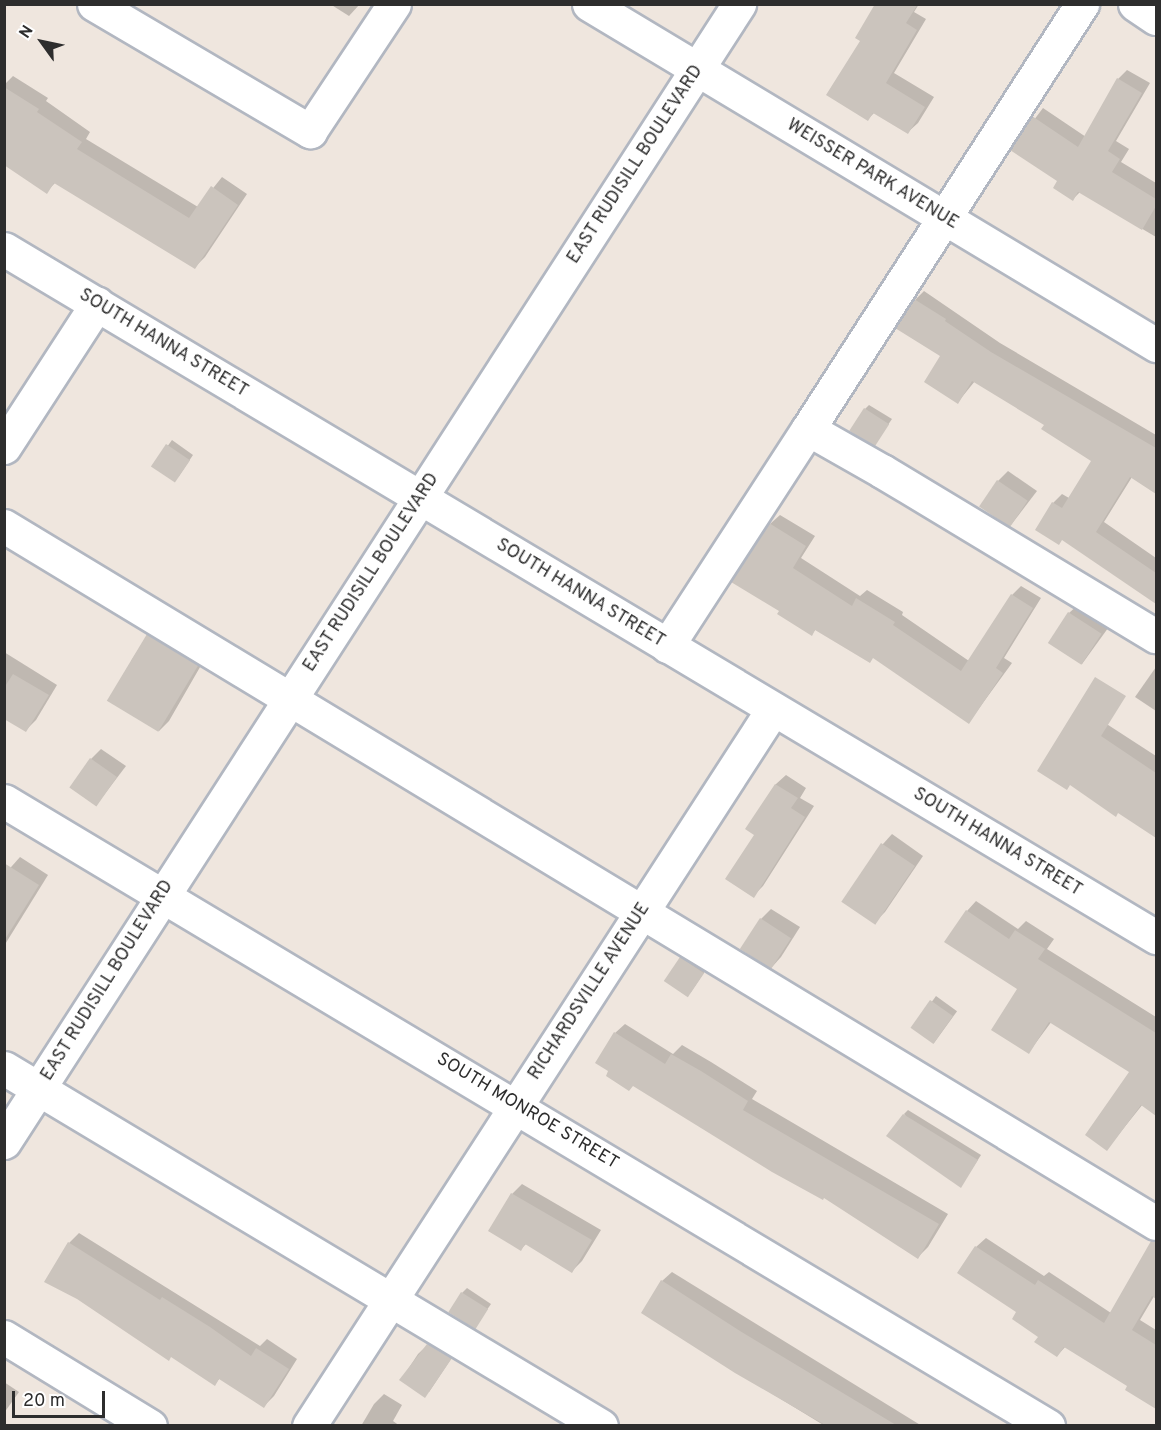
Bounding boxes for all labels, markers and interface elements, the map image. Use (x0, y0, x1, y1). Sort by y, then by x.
north arrow (12, 12, 72, 72)
text: N (15, 22, 38, 42)
street label: EAST RUDISILL BOULEVARD (563, 61, 709, 269)
street label: WEISSER PARK AVENUE (782, 115, 962, 235)
street label: SOUTH HANNA STREET (74, 285, 252, 403)
street label: EAST RUDISILL BOULEVARD (299, 469, 445, 677)
street label: SOUTH HANNA STREET (491, 535, 669, 653)
street label: SOUTH HANNA STREET (908, 784, 1086, 902)
street label: EAST RUDISILL BOULEVARD (37, 876, 179, 1086)
street label: RICHARDSVILLE AVENUE (524, 899, 656, 1085)
street label: SOUTH MONROE STREET (432, 1049, 622, 1175)
scale bar (15, 1379, 108, 1417)
text: 20 m (23, 1390, 65, 1413)

